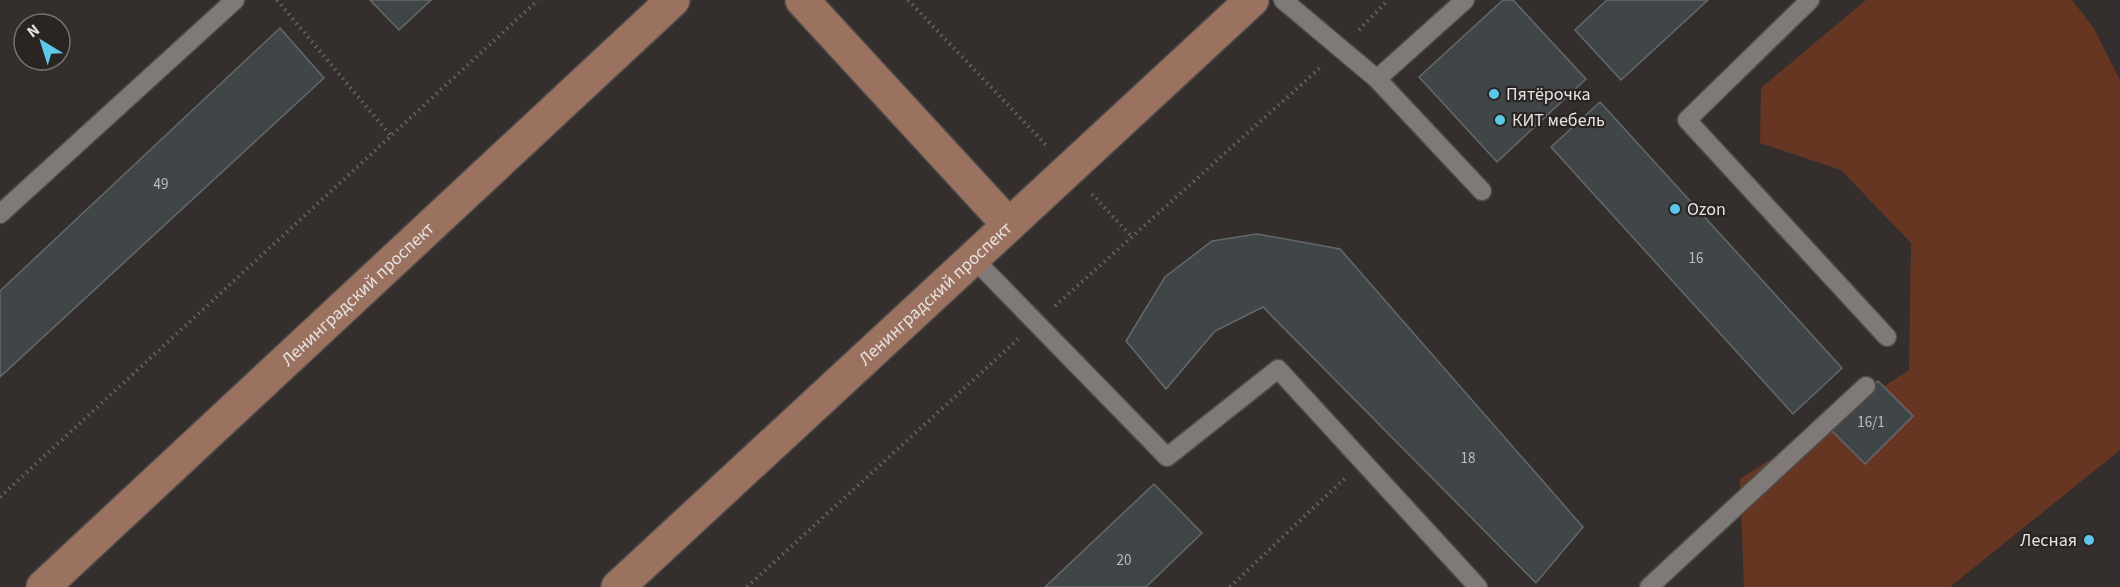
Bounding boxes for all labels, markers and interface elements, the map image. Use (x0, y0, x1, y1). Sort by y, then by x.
north arrow (12, 12, 72, 72)
text: N (22, 19, 44, 43)
place label: Пятёрочка (1506, 82, 1591, 107)
marker: Пятёрочка (1487, 87, 1501, 101)
place label: КИТ мебель (1512, 108, 1605, 133)
marker: КИТ мебель (1493, 113, 1507, 127)
house number: 49 (154, 174, 168, 195)
place label: Ozon (1687, 197, 1726, 222)
marker: Ozon (1668, 202, 1682, 216)
street label: Ленинградский проспект (276, 216, 440, 372)
street label: Ленинградский проспект (853, 216, 1018, 371)
house number: 16 (1689, 248, 1703, 269)
house number: 16/1 (1857, 412, 1885, 433)
house number: 18 (1461, 448, 1475, 469)
place label: Лесная (2020, 528, 2077, 553)
marker: Лесная (2082, 533, 2096, 547)
house number: 20 (1117, 550, 1131, 571)

